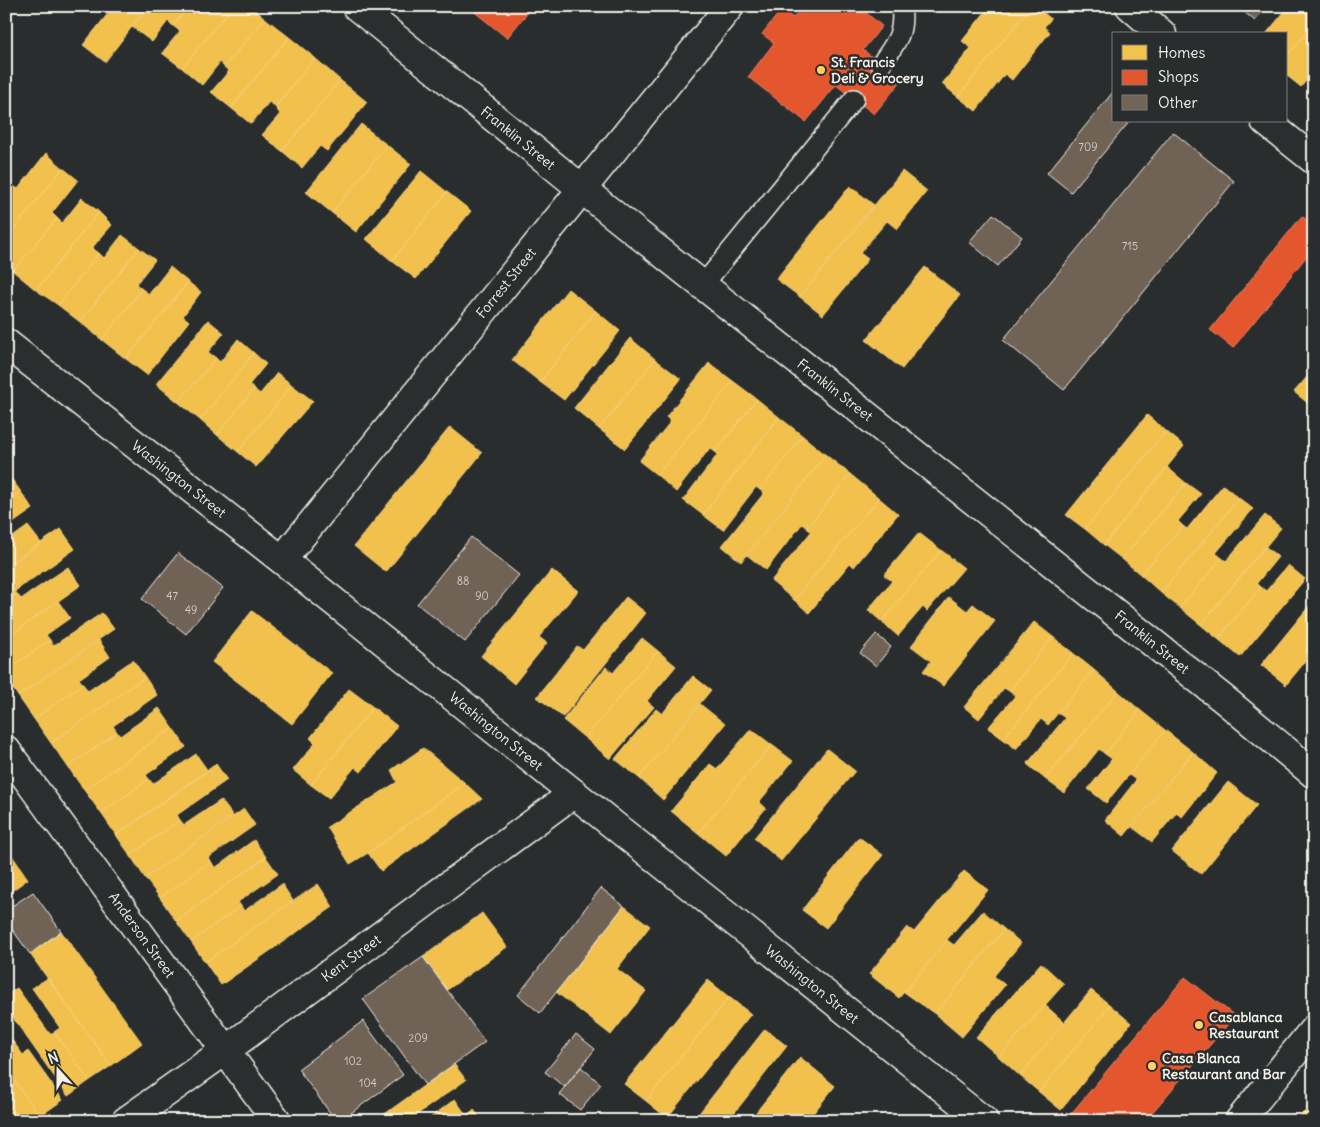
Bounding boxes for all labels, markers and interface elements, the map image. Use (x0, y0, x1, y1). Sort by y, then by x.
legend (1112, 32, 1288, 122)
text: Homes (1158, 43, 1205, 62)
place label: St. Francis Deli & Grocery (831, 53, 924, 87)
marker: St. Francis Deli & Grocery (815, 64, 827, 76)
text: Shops (1158, 67, 1199, 86)
text: Other (1158, 93, 1198, 112)
street label: Franklin Street (477, 102, 559, 174)
house number: 709 (1079, 140, 1097, 154)
house number: 715 (1122, 239, 1138, 253)
street label: Forrest Street (472, 244, 540, 322)
street label: Franklin Street (794, 355, 877, 425)
street label: Washington Street (128, 436, 230, 522)
house number: 88 (457, 574, 469, 588)
house number: 47 (166, 589, 178, 603)
house number: 90 (475, 589, 489, 603)
house number: 49 (185, 603, 197, 617)
street label: Franklin Street (1111, 606, 1193, 678)
street label: Washington Street (446, 688, 547, 774)
street label: Anderson Street (105, 889, 179, 982)
street label: Kent Street (318, 930, 385, 986)
street label: Washington Street (762, 941, 863, 1027)
place label: Casablanca Restaurant (1209, 1008, 1282, 1042)
marker: Casablanca Restaurant (1193, 1019, 1205, 1031)
house number: 209 (408, 1031, 428, 1045)
north arrow (32, 1044, 82, 1094)
text: N (46, 1048, 61, 1068)
place label: Casa Blanca Restaurant and Bar (1162, 1049, 1286, 1083)
house number: 102 (344, 1054, 362, 1068)
marker: Casa Blanca Restaurant and Bar (1146, 1060, 1158, 1072)
house number: 104 (359, 1076, 377, 1090)

